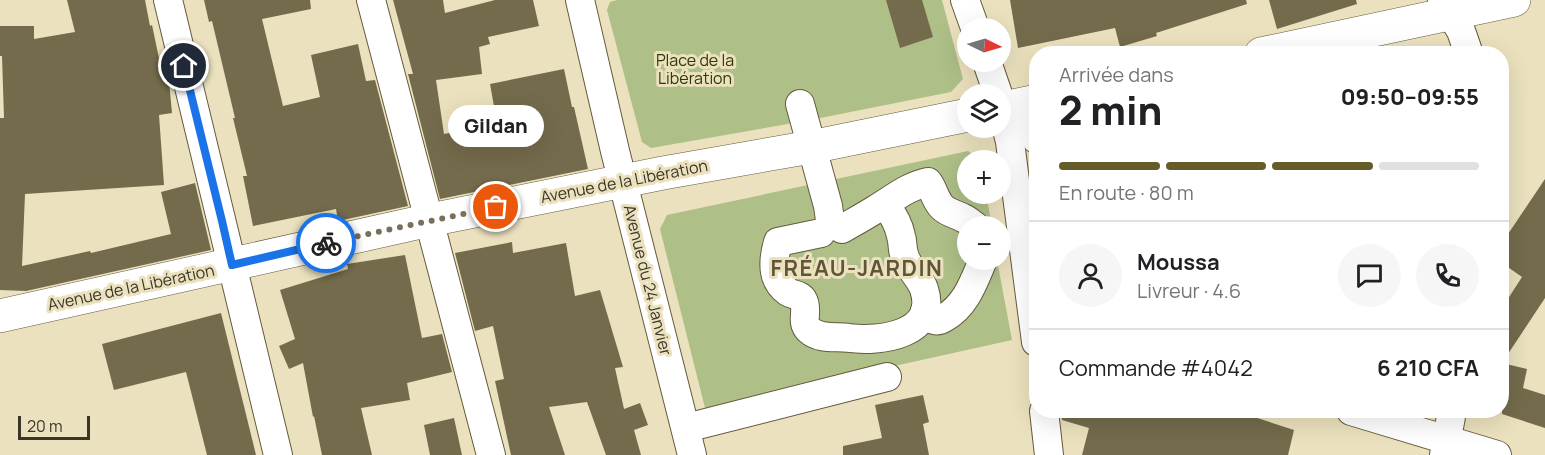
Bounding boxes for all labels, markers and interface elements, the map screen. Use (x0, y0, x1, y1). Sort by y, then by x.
north arrow (957, 18, 1011, 72)
map controls (957, 18, 1011, 270)
pin (158, 40, 209, 91)
icon: home (167, 49, 200, 82)
park label: Place de la Libération (656, 49, 734, 89)
text: Arrivée dans (1059, 61, 1174, 88)
text: 09:50–09:55 (1341, 82, 1479, 112)
text: 2 min (1059, 83, 1162, 137)
button: layers (957, 84, 1011, 138)
callout: Gildan (448, 105, 544, 147)
text: Gildan (464, 112, 528, 139)
button: + (957, 150, 1011, 204)
street label: Avenue de la Libération (538, 154, 710, 208)
text: En route · 80 m (1059, 179, 1194, 206)
pin (470, 181, 521, 232)
icon: bag (479, 190, 512, 223)
street label: Avenue du 24 Janvier (619, 202, 677, 358)
courier (296, 213, 356, 273)
button: − (957, 216, 1011, 270)
icon: bike (310, 227, 343, 260)
button: person (1059, 244, 1122, 307)
button: chat (1338, 244, 1401, 307)
button: phone (1416, 244, 1479, 307)
text: Moussa (1137, 247, 1220, 277)
district label: FRÉAU-JARDIN (771, 253, 943, 283)
street label: Avenue de la Libération (46, 259, 216, 315)
text: Livreur · 4.6 (1137, 277, 1241, 304)
text: Commande #4042 (1059, 353, 1253, 383)
text: 6 210 CFA (1377, 353, 1479, 383)
scale bar (18, 413, 90, 440)
text: 20 m (27, 415, 63, 437)

